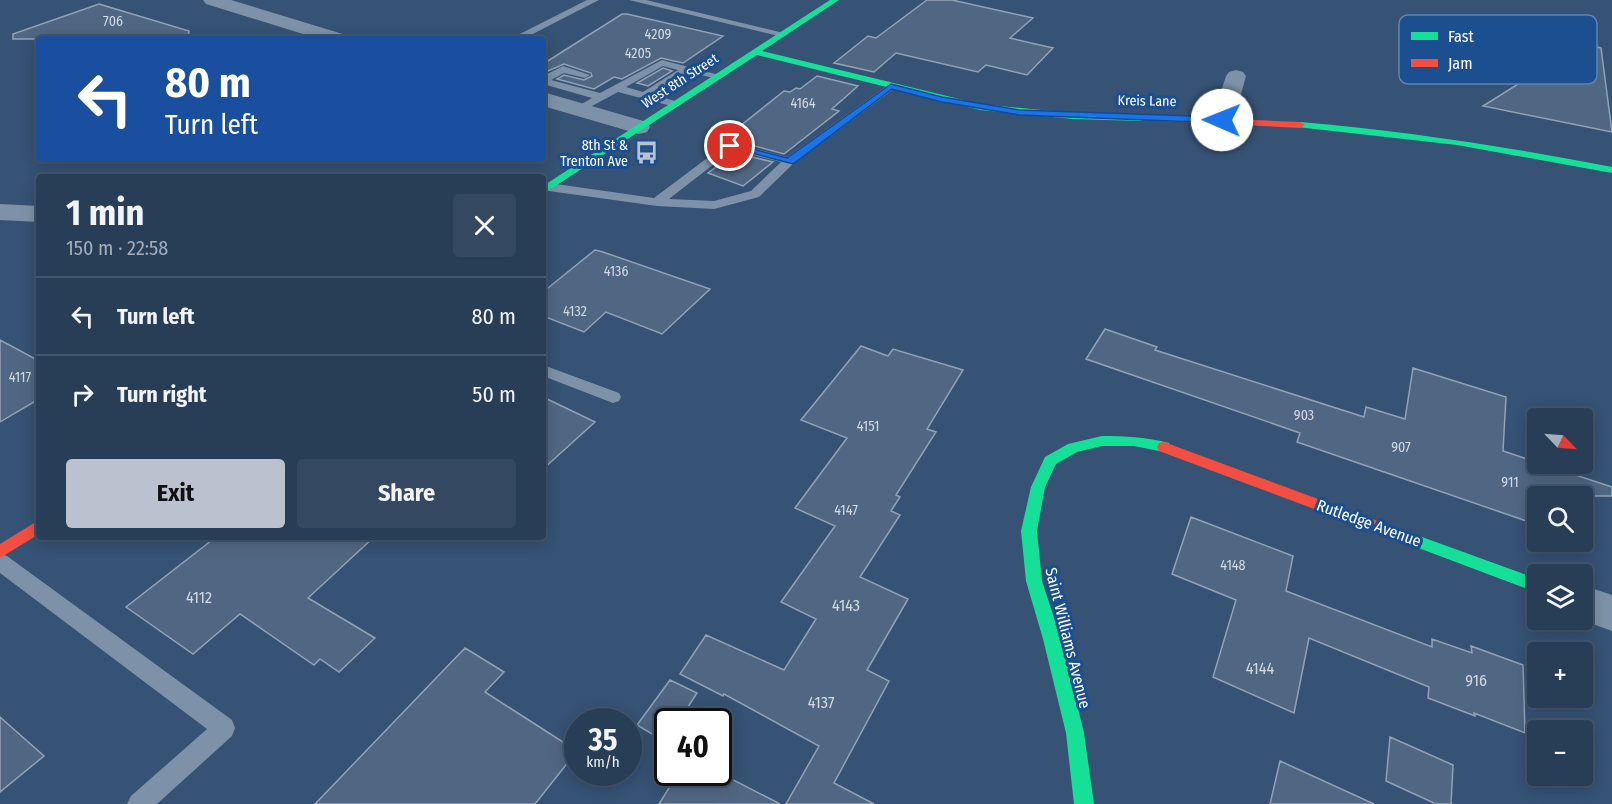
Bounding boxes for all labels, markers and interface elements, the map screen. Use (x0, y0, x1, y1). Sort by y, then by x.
house number: 706 (103, 13, 123, 30)
legend (1399, 15, 1597, 84)
house number: 4209 (645, 26, 672, 43)
text: Fast (1448, 27, 1475, 46)
house number: 4205 (625, 45, 651, 62)
street label: West 8th Street (639, 50, 722, 112)
text: Jam (1448, 54, 1473, 73)
text: 80 m (165, 58, 251, 108)
icon: left (66, 60, 144, 138)
position arrow (1190, 88, 1254, 152)
street label: Kreis Lane (1117, 92, 1177, 110)
house number: 4164 (790, 95, 816, 112)
text: Turn left (165, 109, 258, 141)
pin (704, 120, 755, 171)
icon: arrive (713, 129, 746, 162)
place label: 8th St & Trenton Ave (560, 137, 628, 170)
bus stop icon: 8th St & Trenton Ave (633, 140, 659, 166)
text: 1 min (66, 191, 144, 235)
button: close (453, 194, 516, 257)
text: 150 m · 22:58 (66, 236, 168, 260)
house number: 4136 (604, 263, 628, 280)
icon: left (66, 300, 99, 333)
text: Turn left (117, 303, 195, 330)
text: 80 m (471, 303, 516, 330)
house number: 4132 (563, 303, 587, 320)
house number: 4117 (9, 369, 32, 386)
icon: right (66, 378, 99, 411)
text: Turn right (117, 381, 206, 408)
text: 50 m (472, 381, 516, 408)
house number: 903 (1294, 407, 1314, 424)
north arrow (1527, 408, 1593, 474)
map controls (1527, 408, 1593, 786)
house number: 4151 (857, 418, 879, 435)
house number: 907 (1391, 439, 1411, 456)
button: Exit (66, 459, 285, 528)
button: Share (297, 459, 516, 528)
house number: 911 (1501, 474, 1519, 491)
button: search (1527, 486, 1593, 552)
street label: Rutledge Avenue (1314, 495, 1424, 551)
house number: 4147 (834, 502, 858, 519)
house number: 4148 (1220, 557, 1246, 574)
button: layers (1527, 564, 1593, 630)
street label: Saint Williams Avenue (1041, 566, 1095, 711)
house number: 4112 (186, 588, 212, 607)
house number: 4143 (832, 596, 860, 615)
button: + (1527, 642, 1593, 708)
house number: 4144 (1246, 659, 1275, 678)
house number: 916 (1465, 671, 1487, 690)
house number: 4137 (808, 693, 835, 712)
speed limit sign: 40 (654, 708, 732, 786)
button: − (1527, 720, 1593, 786)
text: 35 (589, 722, 617, 758)
text: km/h (586, 753, 620, 771)

